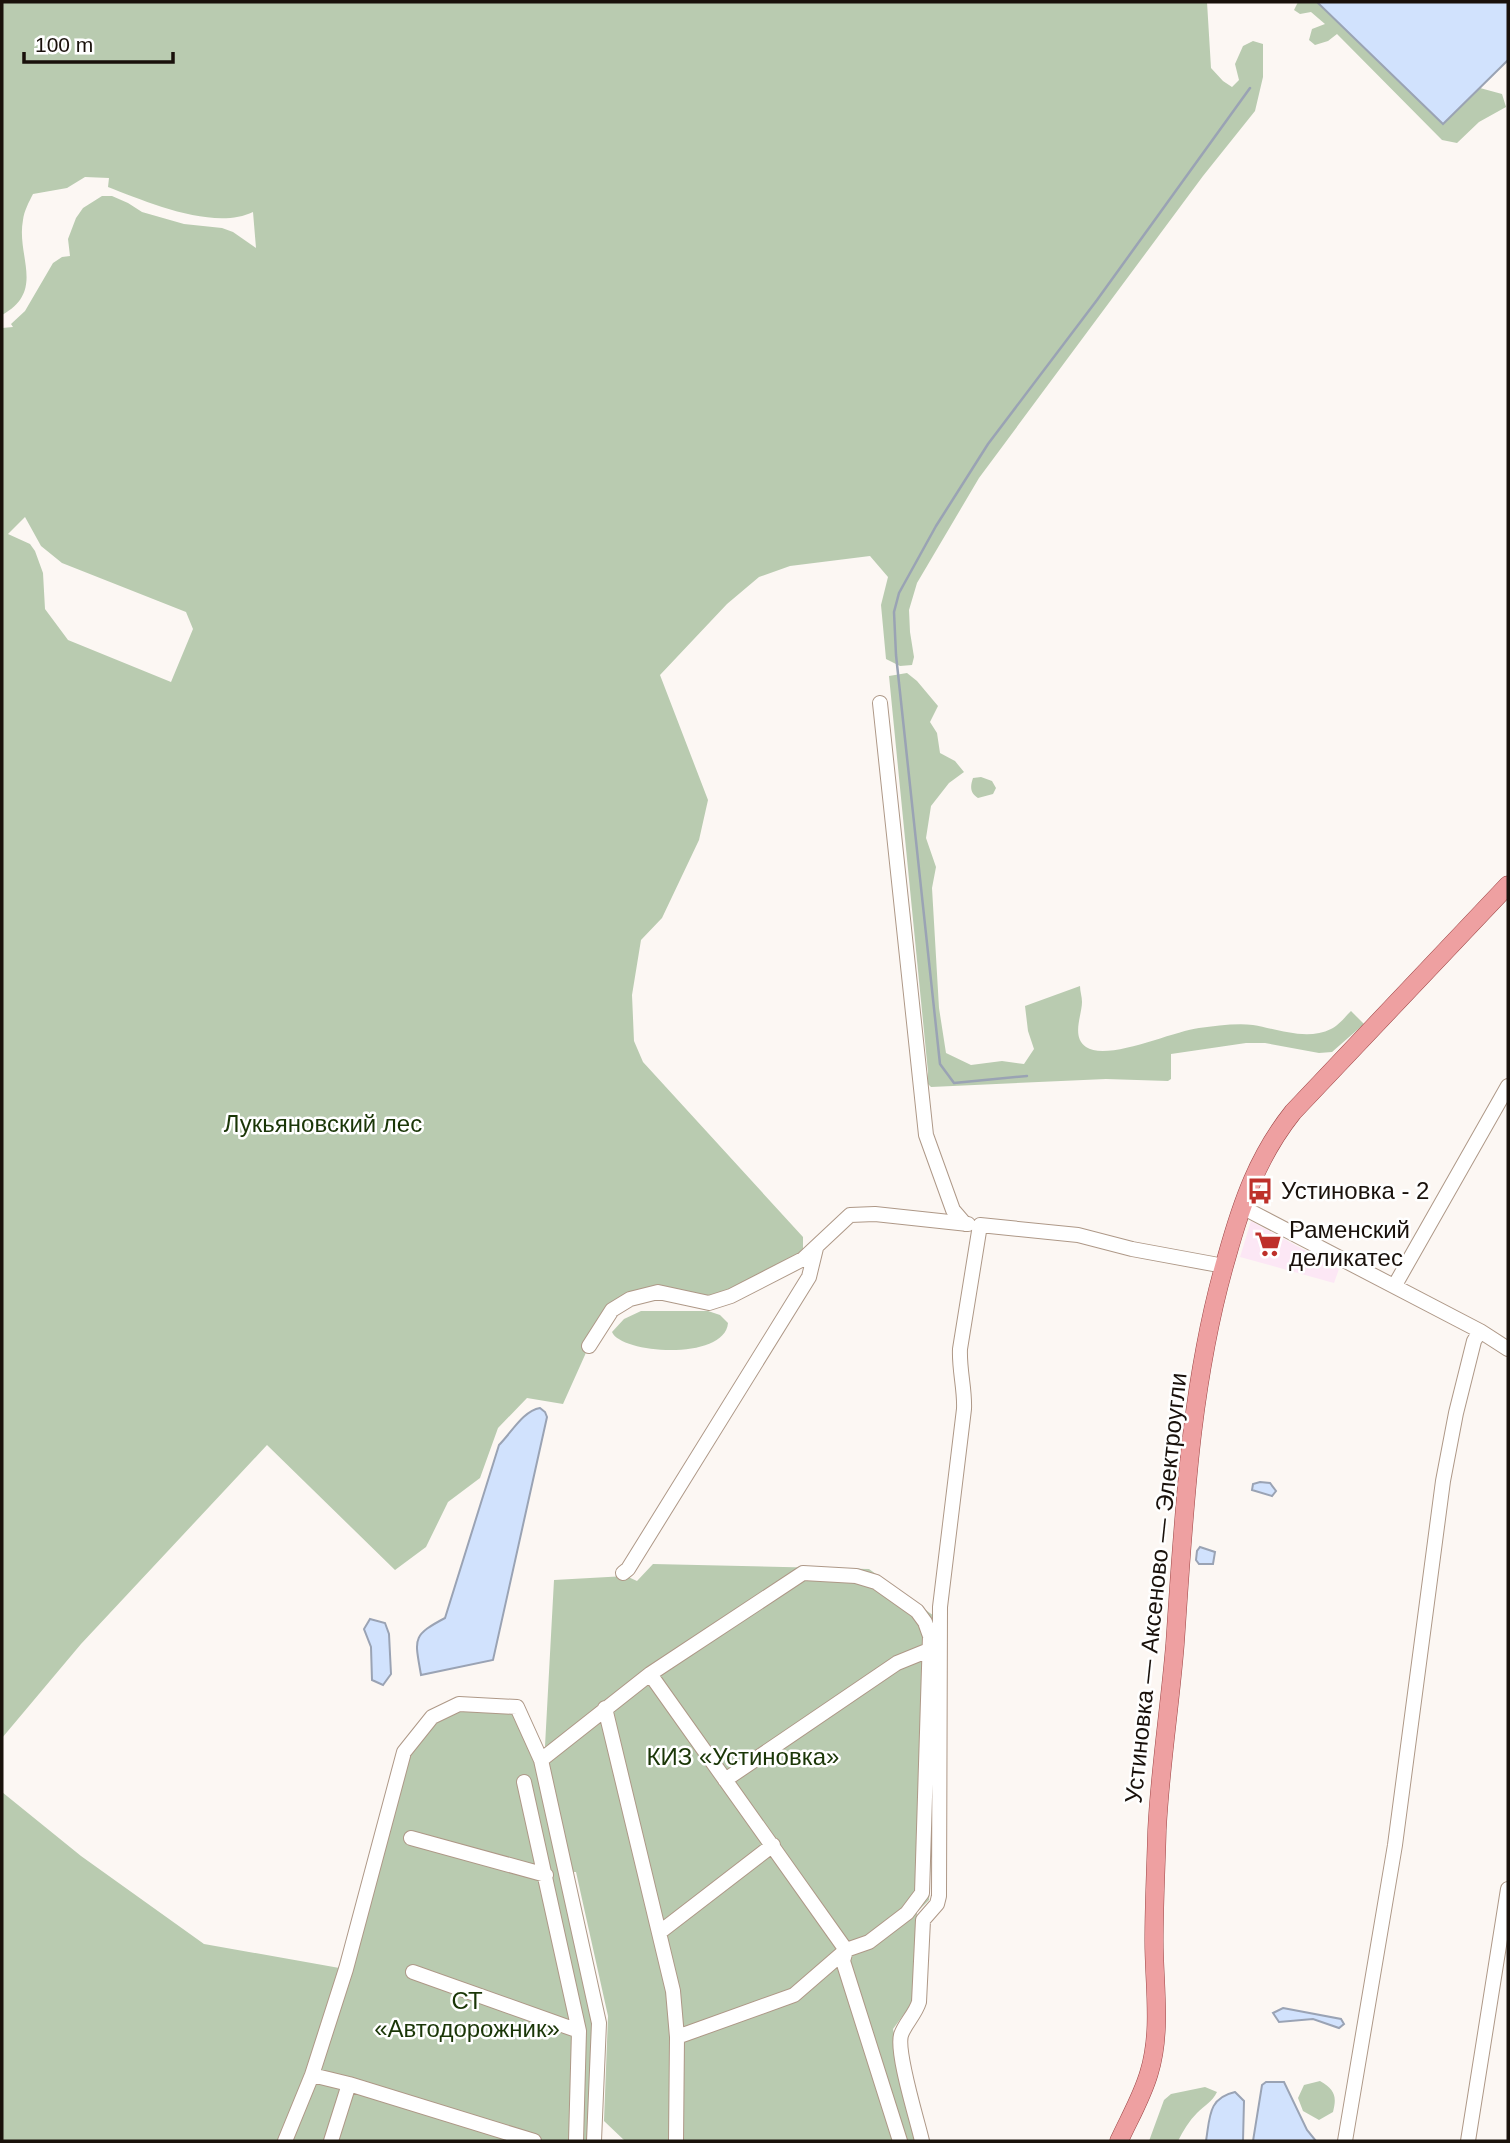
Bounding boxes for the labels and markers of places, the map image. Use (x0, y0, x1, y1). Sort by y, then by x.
bus stop icon: Устиновка - 2 (1245, 1176, 1275, 1206)
place label: Устиновка - 2 (1281, 1177, 1429, 1204)
place label: Раменский деликатес (1289, 1216, 1410, 1271)
supermarket icon: Раменский деликатес (1253, 1229, 1283, 1259)

